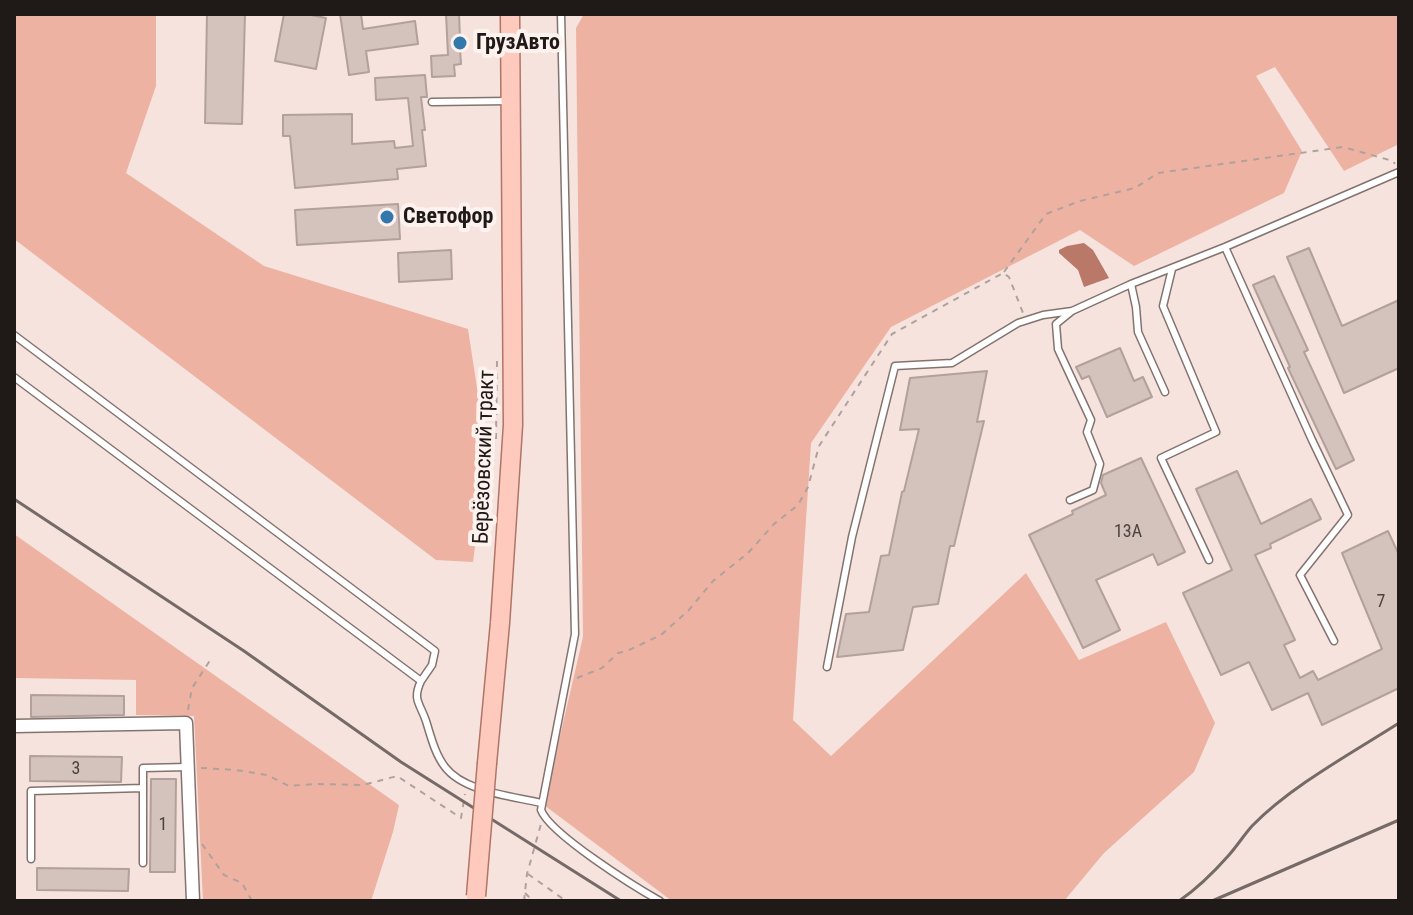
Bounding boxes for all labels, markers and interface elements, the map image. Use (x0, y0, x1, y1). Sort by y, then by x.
place label: ГрузАвто (476, 30, 560, 56)
marker: ГрузАвто (451, 34, 469, 52)
place label: Светофор (403, 204, 493, 230)
marker: Светофор (378, 208, 396, 226)
street label: Берёзовский тракт (469, 369, 501, 545)
house number: 13А (1114, 521, 1142, 543)
house number: 7 (1377, 591, 1385, 613)
house number: 3 (72, 758, 80, 780)
house number: 1 (159, 814, 167, 836)

